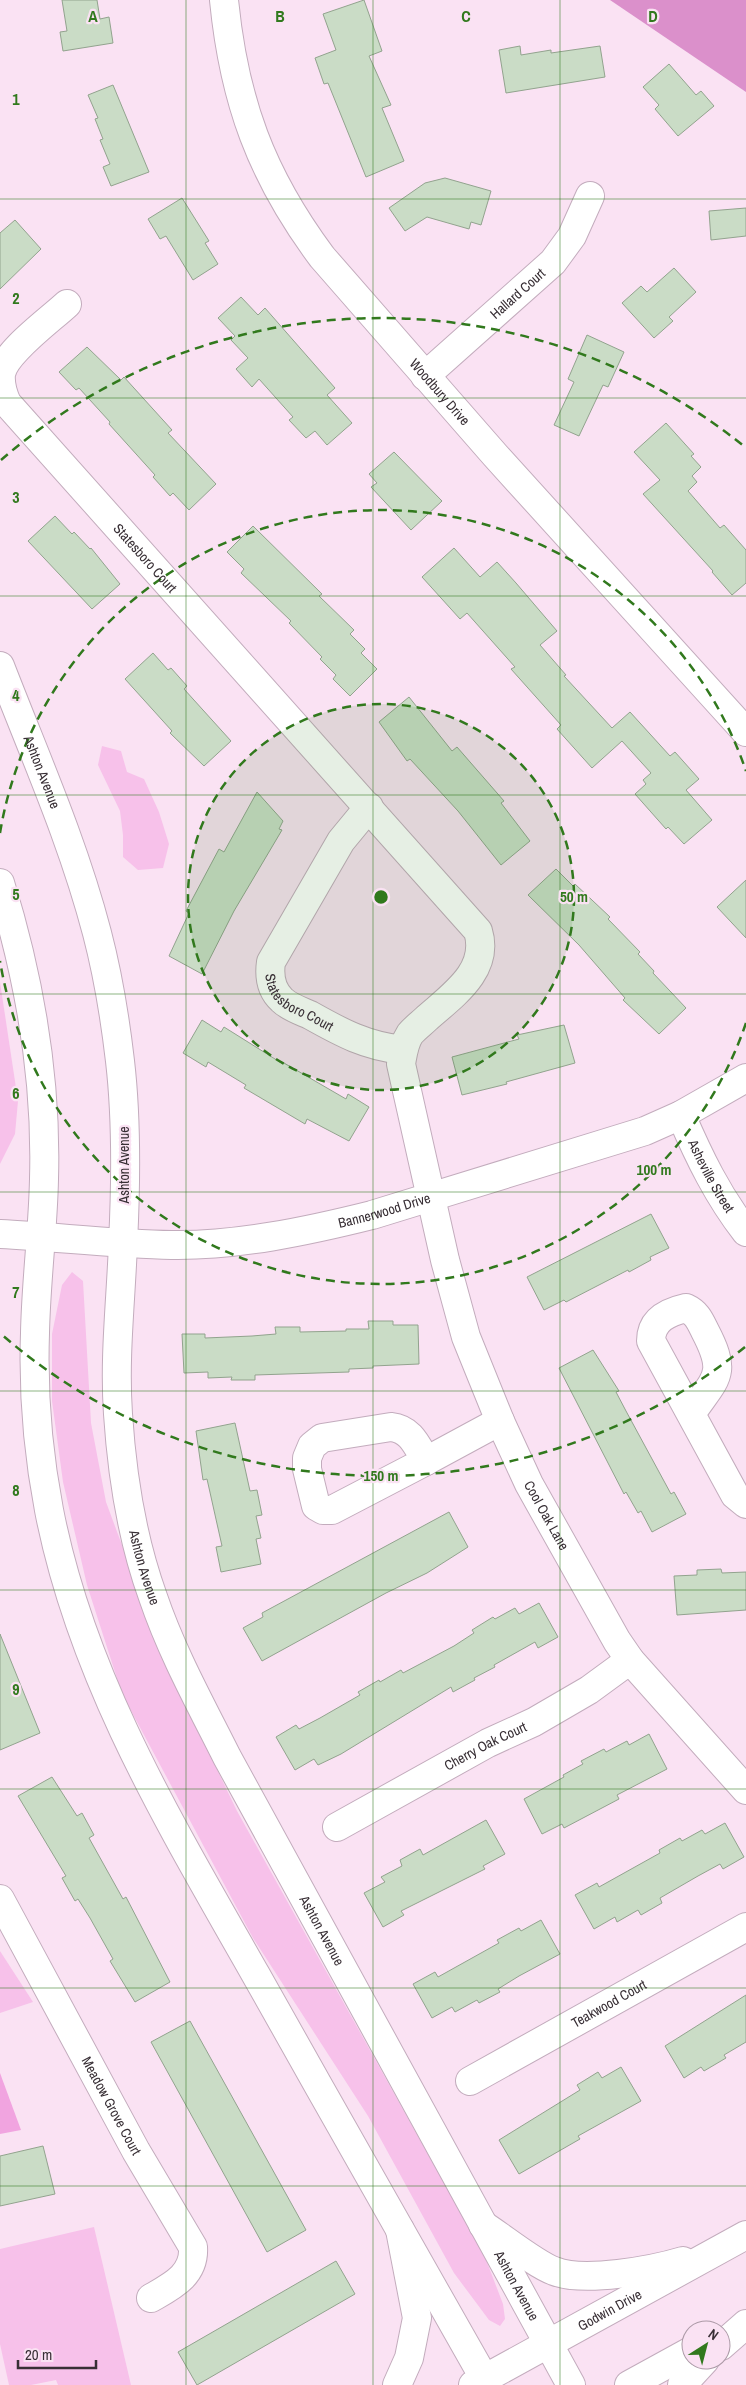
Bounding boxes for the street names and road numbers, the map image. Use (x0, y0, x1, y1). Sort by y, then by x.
street label: Hallard Court (486, 264, 549, 323)
street label: Woodbury Drive (406, 355, 474, 429)
street label: Statesboro Court (110, 520, 181, 596)
street label: Ashton Avenue (19, 732, 64, 811)
street label: Statesboro Court (261, 973, 337, 1035)
street label: Ashton Avenue (115, 1126, 133, 1205)
street label: Asheville Street (684, 1136, 738, 1216)
street label: Bannerwood Drive (336, 1189, 432, 1232)
street label: Cool Oak Lane (520, 1477, 573, 1553)
street label: Ashton Avenue (125, 1527, 164, 1607)
street label: Cherry Oak Court (441, 1718, 529, 1775)
street label: Ashton Avenue (295, 1891, 348, 1969)
street label: Teakwood Court (568, 1975, 650, 2032)
street label: Meadow Grove Court (78, 2053, 145, 2158)
street label: Ashton Avenue (490, 2247, 543, 2324)
street label: Godwin Drive (575, 2285, 645, 2335)

